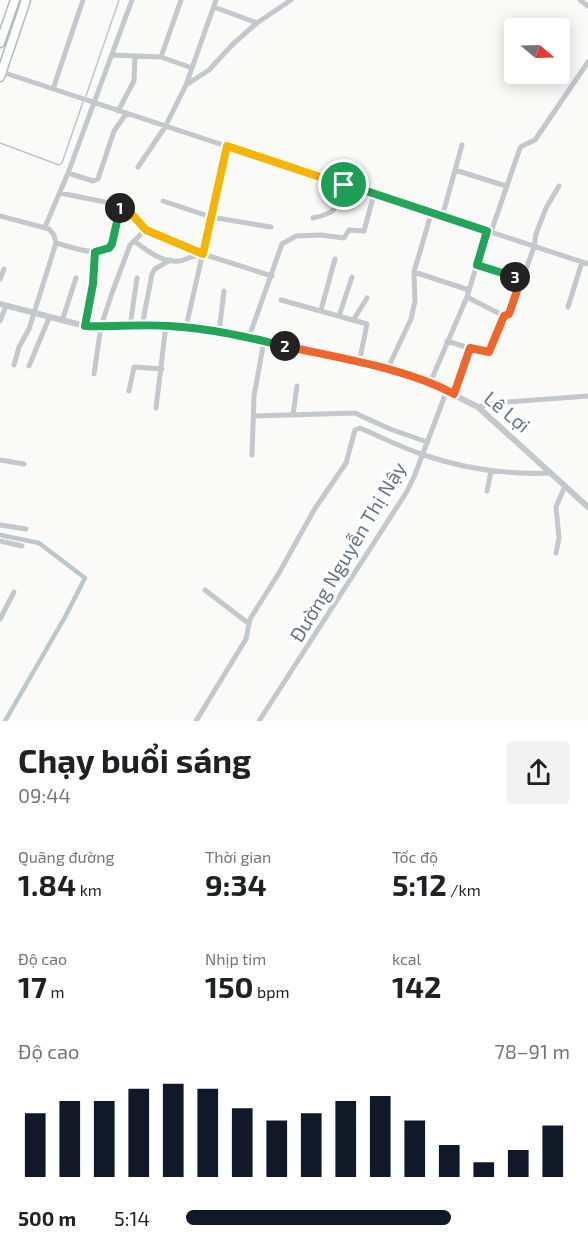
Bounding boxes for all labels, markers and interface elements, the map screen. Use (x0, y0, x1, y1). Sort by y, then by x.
north arrow (504, 18, 570, 84)
map controls (504, 18, 570, 84)
pin (318, 159, 369, 210)
icon: arrive (327, 168, 360, 201)
pin: 1 (105, 193, 135, 223)
text: 1 (117, 198, 123, 217)
pin: 3 (500, 262, 530, 292)
text: 3 (510, 267, 520, 286)
pin: 2 (270, 331, 300, 361)
text: 2 (280, 336, 290, 355)
street label: Lê Lợi (480, 385, 535, 437)
street label: Đường Nguyễn Thị Nậy (284, 457, 411, 646)
text: Chạy buổi sáng (18, 740, 251, 780)
button: share (507, 741, 570, 804)
text: 09:44 (18, 783, 71, 807)
text: Quãng đường (18, 847, 115, 866)
text: Thời gian (205, 847, 271, 866)
text: Tốc độ (392, 847, 438, 866)
text: 1.84 (18, 866, 76, 902)
text: 9:34 (205, 866, 267, 902)
text: 5:12 (392, 866, 447, 902)
text: km (76, 880, 102, 899)
text: /km (447, 880, 481, 899)
text: Độ cao (18, 949, 67, 968)
text: Nhịp tim (205, 949, 266, 968)
text: kcal (392, 949, 421, 968)
text: 17 (18, 968, 47, 1004)
text: 150 (205, 968, 253, 1004)
text: 142 (392, 968, 442, 1004)
text: m (47, 982, 64, 1001)
text: bpm (253, 982, 289, 1001)
text: Độ cao (18, 1039, 79, 1063)
text: 78–91 m (494, 1039, 570, 1063)
text: 500 m (18, 1206, 76, 1230)
text: 5:14 (114, 1206, 150, 1230)

